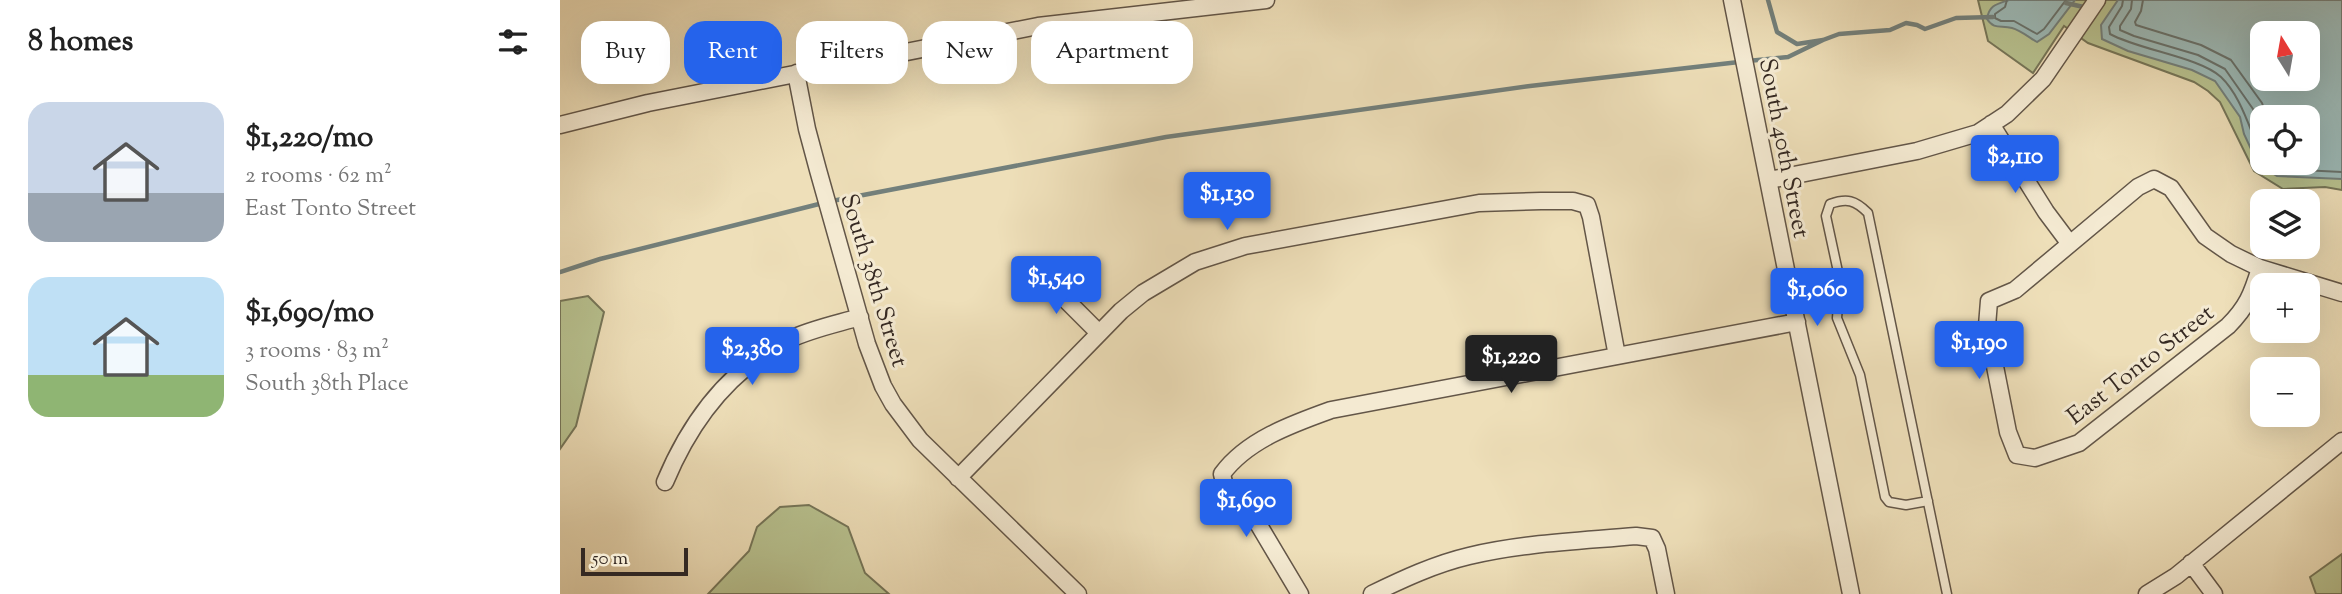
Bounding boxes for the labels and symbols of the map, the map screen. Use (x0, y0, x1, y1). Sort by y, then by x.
north arrow (2250, 21, 2320, 91)
street label: South 40th Street (1749, 56, 1817, 241)
pin: $2,110 (1958, 136, 2072, 195)
pin: $1,130 (1170, 173, 1284, 232)
street label: South 38th Street (831, 190, 916, 372)
pin: $1,540 (999, 256, 1113, 316)
pin: $1,060 (1760, 268, 1874, 328)
street label: East Tonto Street (2060, 297, 2222, 434)
pin: $1,190 (1922, 322, 2036, 381)
pin: $2,380 (695, 328, 809, 387)
pin: $1,220 (1454, 336, 1568, 395)
pin: $1,690 (1189, 480, 1303, 539)
scale bar (581, 545, 688, 577)

